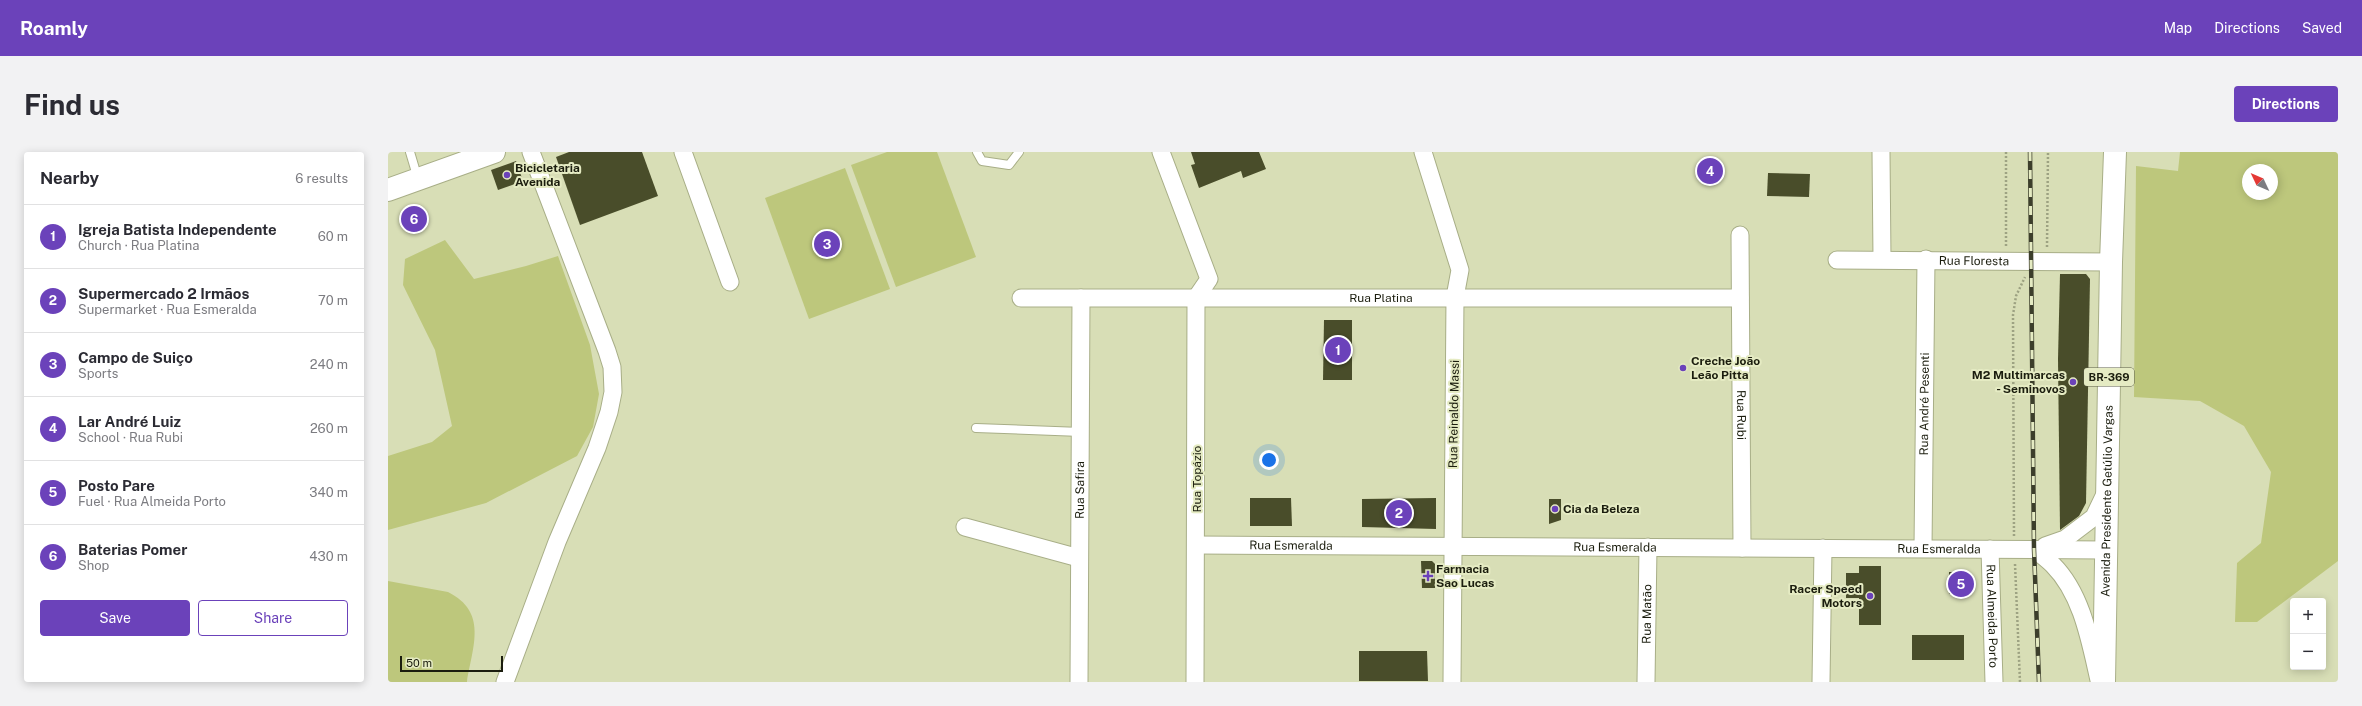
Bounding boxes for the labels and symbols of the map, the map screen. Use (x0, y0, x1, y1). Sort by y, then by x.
pin: 4 (1697, 156, 1723, 186)
place label: Bicicletaria Avenida (515, 161, 580, 189)
north arrow (2242, 164, 2278, 200)
marker: Bicicletaria Avenida (502, 170, 512, 180)
pin: 6 (401, 204, 427, 234)
pin: 3 (814, 229, 840, 259)
street label: Rua Floresta (1939, 254, 2009, 268)
street label: Rua Platina (1349, 291, 1413, 305)
pin: 1 (1325, 335, 1351, 365)
street label: Rua André Pesenti (1917, 352, 1932, 456)
place label: Creche João Leão Pitta (1691, 354, 1760, 382)
street label: Rua Reinaldo Massi (1446, 360, 1462, 468)
marker: Creche João Leão Pitta (1678, 363, 1688, 373)
place label: M2 Multimarcas - Seminovos (1972, 368, 2065, 396)
road number: BR-369 (2084, 368, 2134, 386)
marker: M2 Multimarcas - Seminovos (2068, 377, 2078, 387)
street label: Rua Rubi (1734, 390, 1748, 440)
street label: Avenida Presidente Getúlio Vargas (2098, 405, 2116, 597)
street label: Rua Topázio (1190, 445, 1204, 512)
your location (1259, 450, 1279, 470)
street label: Rua Safira (1073, 461, 1087, 519)
pin: 2 (1386, 498, 1412, 528)
place label: Cia da Beleza (1563, 502, 1640, 516)
marker: Cia da Beleza (1550, 504, 1560, 514)
street label: Rua Esmeralda (1249, 538, 1333, 553)
street label: Rua Esmeralda (1573, 540, 1657, 555)
street label: Rua Esmeralda (1897, 542, 1981, 556)
place label: Farmacia Sao Lucas (1436, 562, 1494, 590)
street label: Rua Almeida Porto (1983, 564, 2001, 668)
pin: 5 (1948, 569, 1974, 599)
marker: Farmacia Sao Lucas (1423, 571, 1433, 581)
place label: Racer Speed Motors (1789, 582, 1862, 610)
street label: Rua Matão (1640, 584, 1654, 644)
marker: Racer Speed Motors (1865, 591, 1875, 601)
scale bar (400, 654, 503, 673)

